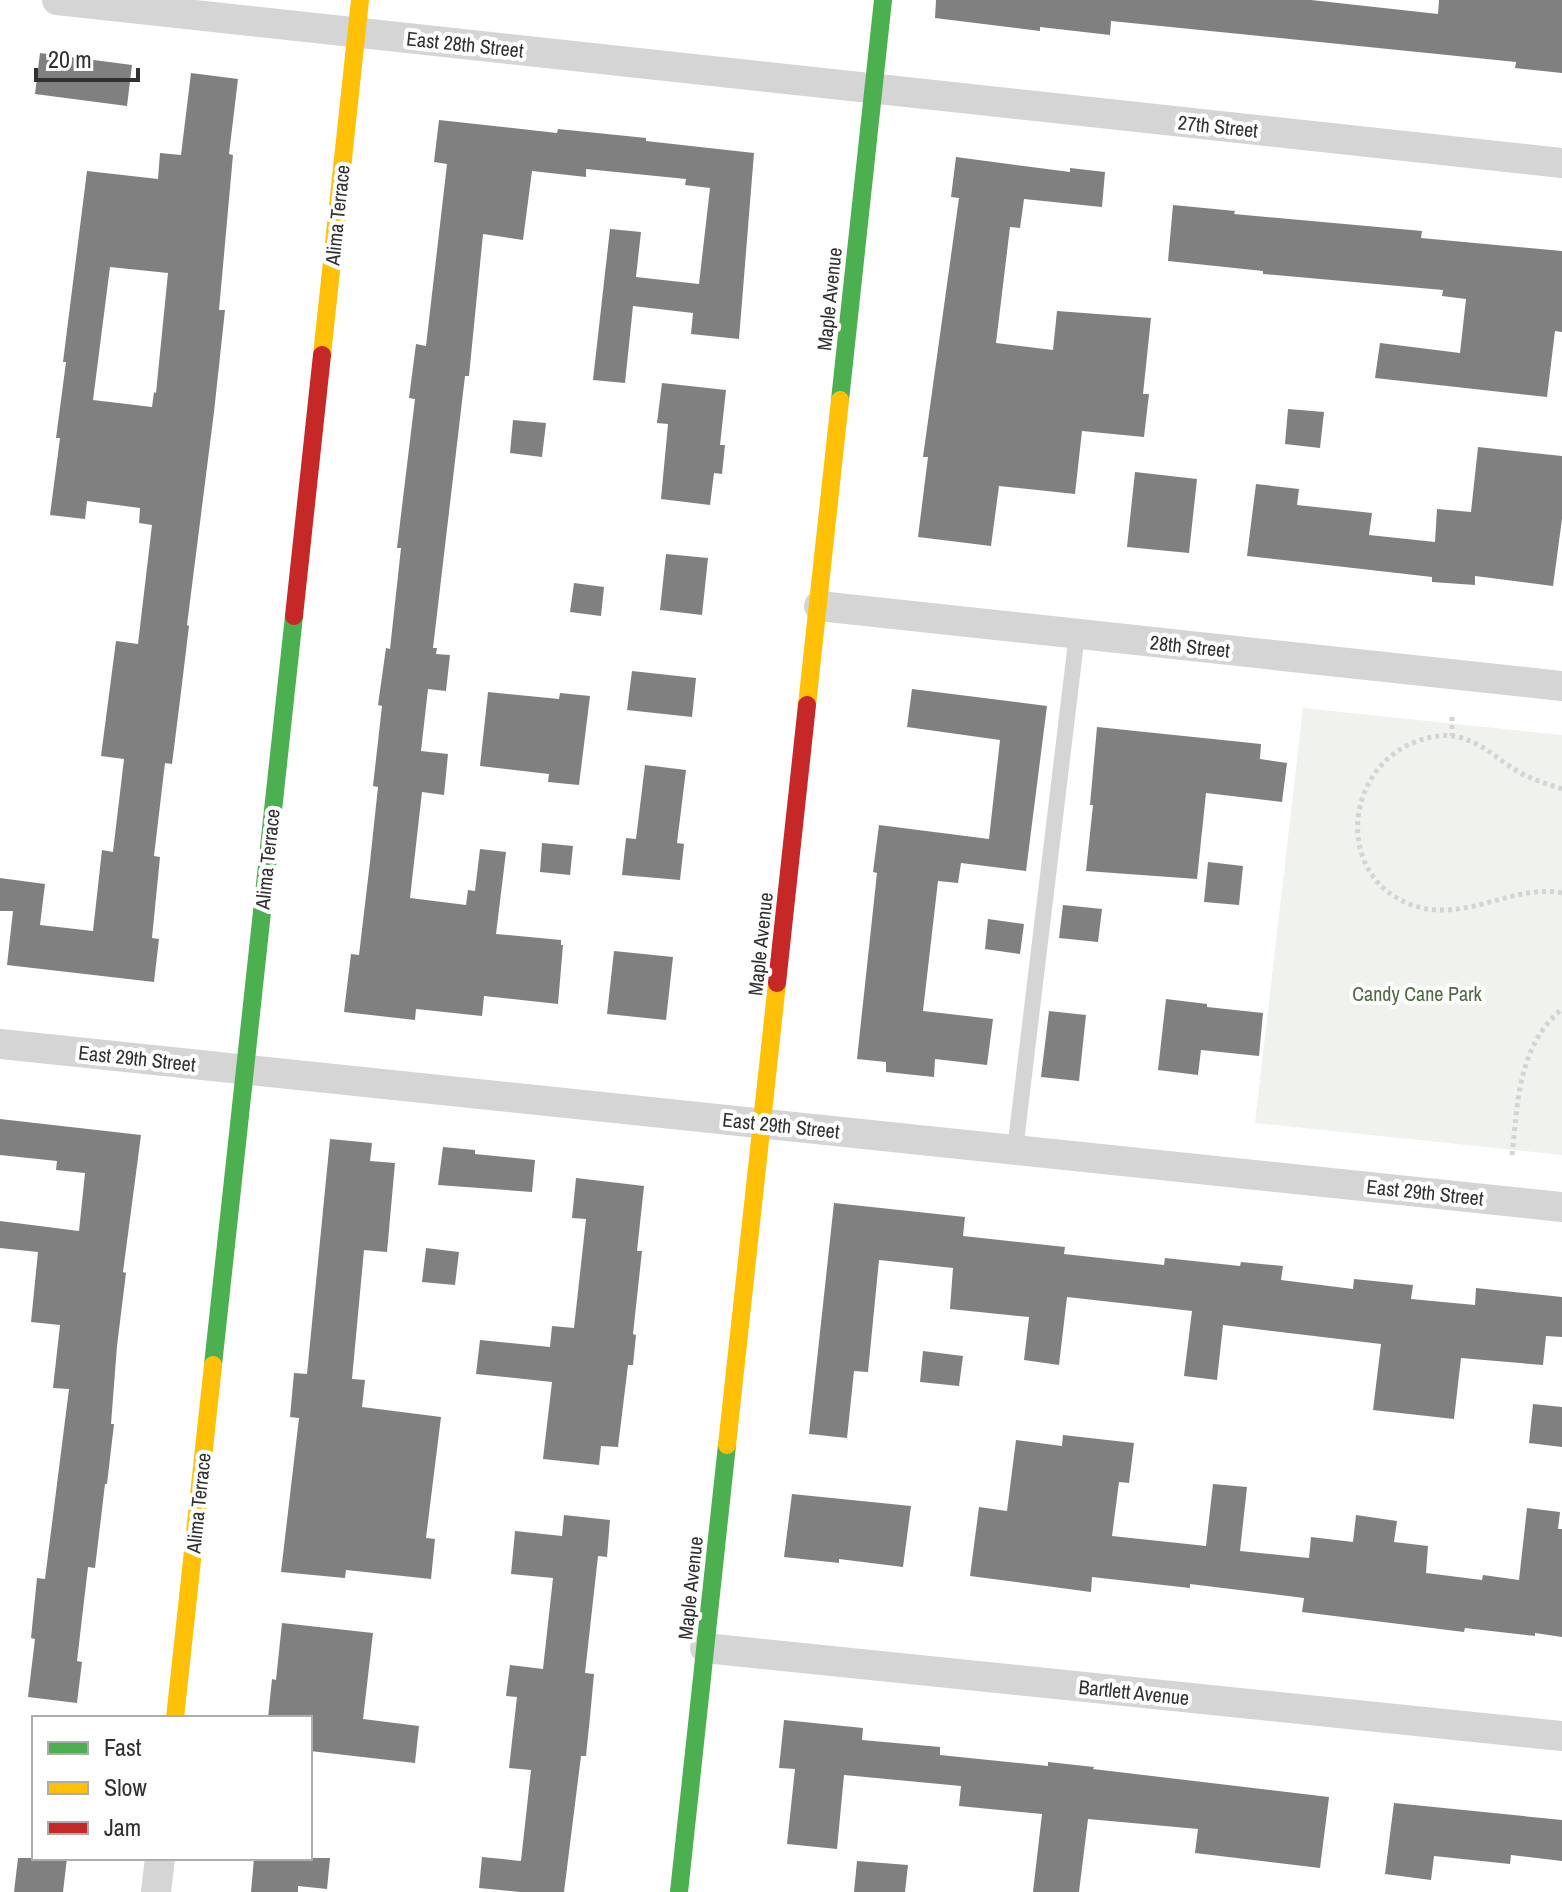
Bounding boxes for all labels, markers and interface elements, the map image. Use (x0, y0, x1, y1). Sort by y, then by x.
street label: East 28th Street (405, 24, 525, 64)
scale bar (36, 32, 138, 82)
text: 20 m (48, 43, 92, 75)
street label: 27th Street (1177, 108, 1260, 144)
street label: Alima Terrace (318, 163, 356, 268)
street label: Maple Avenue (810, 246, 848, 352)
street label: 28th Street (1149, 628, 1232, 664)
street label: Alima Terrace (248, 807, 286, 912)
street label: Maple Avenue (741, 891, 779, 997)
park label: Candy Cane Park (1352, 980, 1483, 1007)
street label: East 29th Street (77, 1038, 197, 1078)
street label: East 29th Street (721, 1105, 841, 1145)
street label: East 29th Street (1365, 1172, 1485, 1212)
street label: Alima Terrace (179, 1451, 217, 1556)
street label: Maple Avenue (671, 1535, 709, 1641)
street label: Bartlett Avenue (1077, 1673, 1191, 1711)
legend (32, 1716, 312, 1860)
text: Fast (104, 1731, 142, 1763)
text: Slow (104, 1771, 147, 1803)
text: Jam (104, 1811, 141, 1843)

